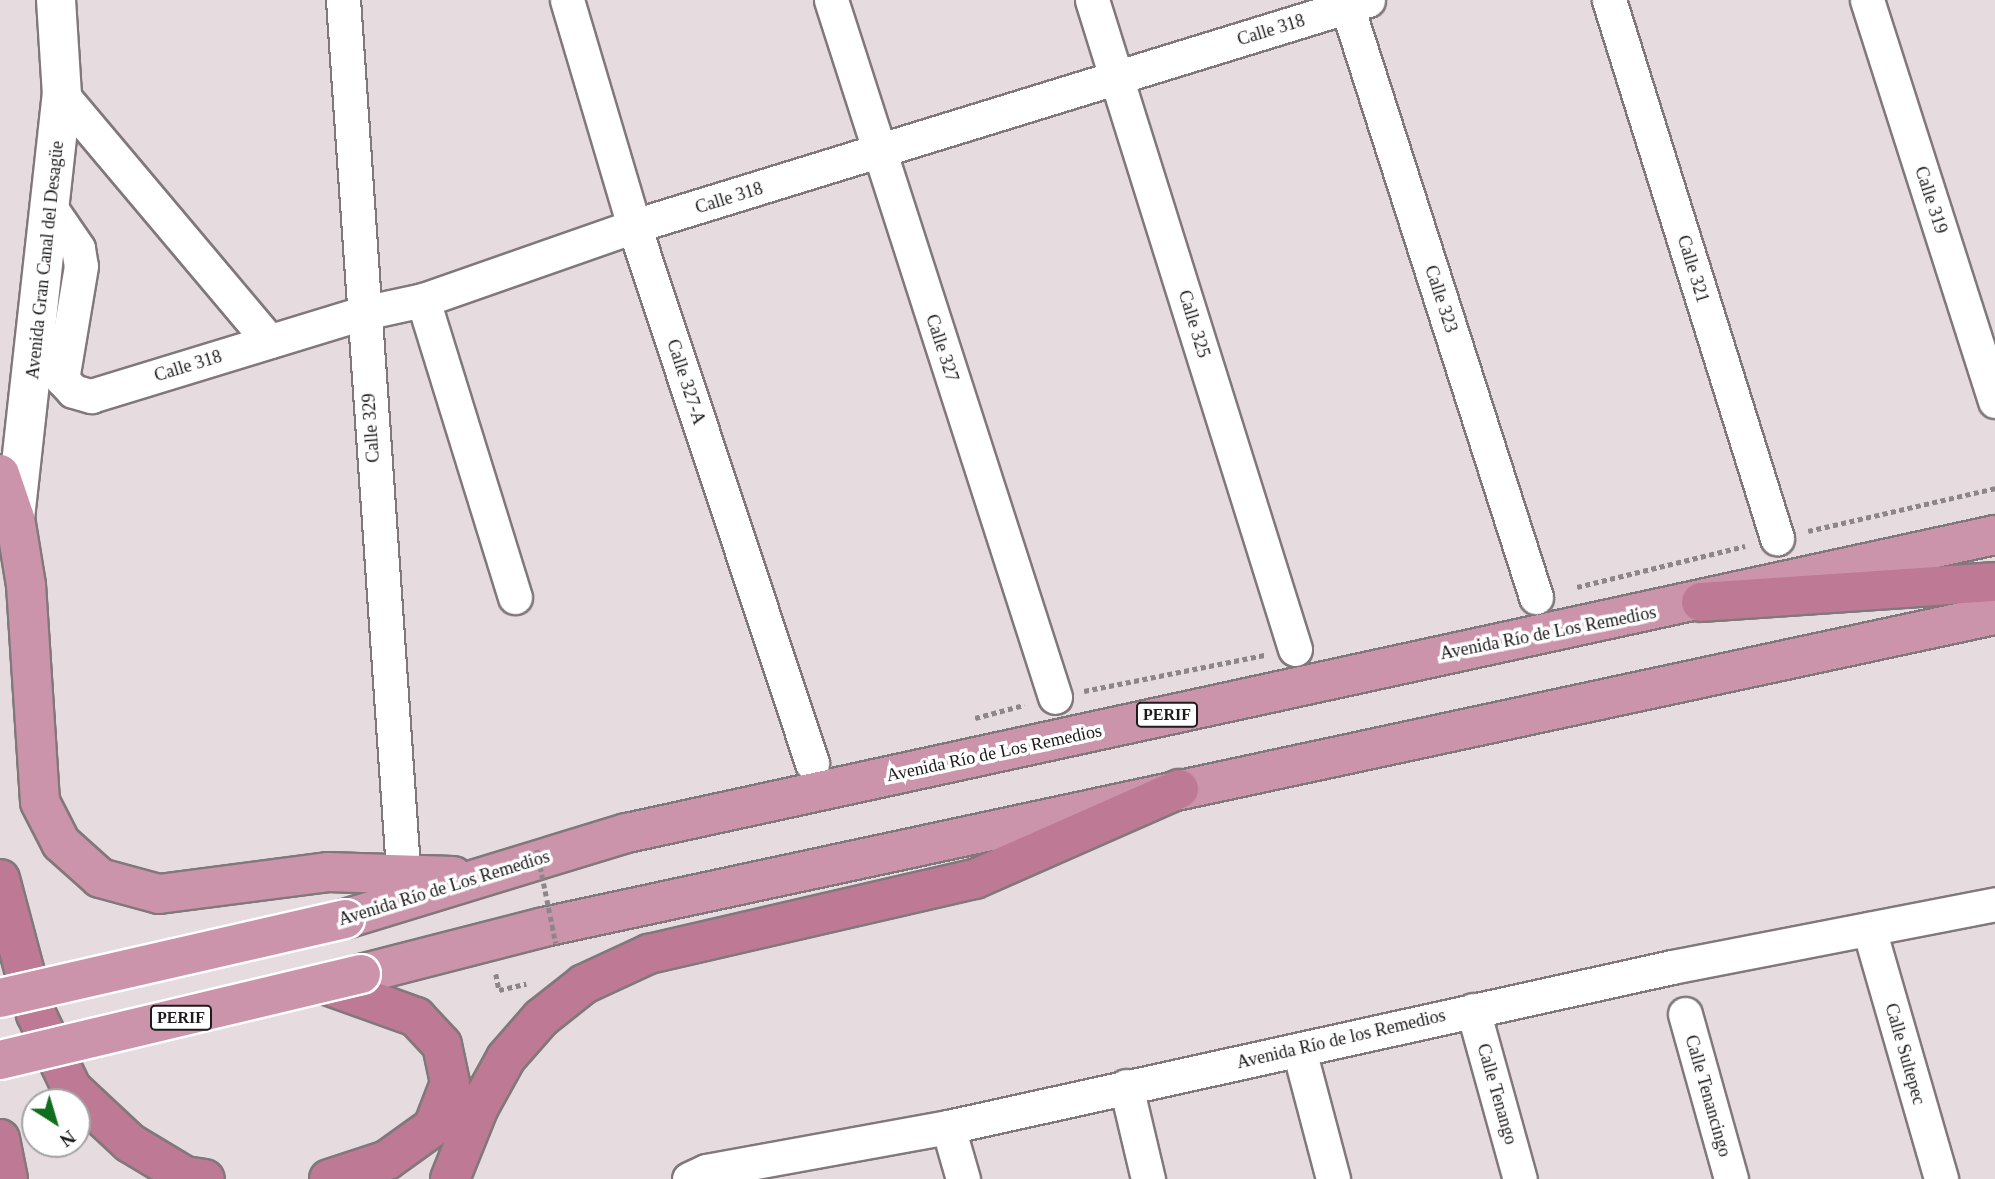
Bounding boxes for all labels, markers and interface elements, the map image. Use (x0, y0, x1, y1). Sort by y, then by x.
street label: Calle 318 (1235, 10, 1307, 50)
street label: Avenida Gran Canal del Desagüe (22, 140, 68, 380)
street label: Calle 319 (1910, 164, 1952, 236)
street label: Calle 318 (693, 178, 765, 218)
street label: Calle 321 (1673, 233, 1713, 305)
street label: Calle 323 (1420, 263, 1462, 335)
street label: Calle 325 (1174, 288, 1214, 360)
street label: Calle 327 (921, 312, 963, 384)
street label: Calle 327-A (662, 337, 710, 427)
street label: Calle 318 (152, 346, 224, 386)
street label: Calle 329 (358, 393, 384, 463)
street label: Avenida Río de Los Remedios (1438, 601, 1658, 665)
road number: PERIF (1136, 702, 1198, 728)
street label: Avenida Río de Los Remedios (884, 720, 1104, 786)
street label: Avenida Río de Los Remedios (336, 846, 552, 930)
street label: Calle Sultepec (1880, 1001, 1930, 1107)
street label: Avenida Río de los Remedios (1234, 1004, 1448, 1074)
road number: PERIF (150, 1006, 212, 1030)
street label: Calle Tenancingo (1680, 1032, 1736, 1160)
street label: Calle Tenango (1472, 1041, 1522, 1147)
north arrow (21, 1088, 91, 1158)
text: N (56, 1126, 80, 1151)

